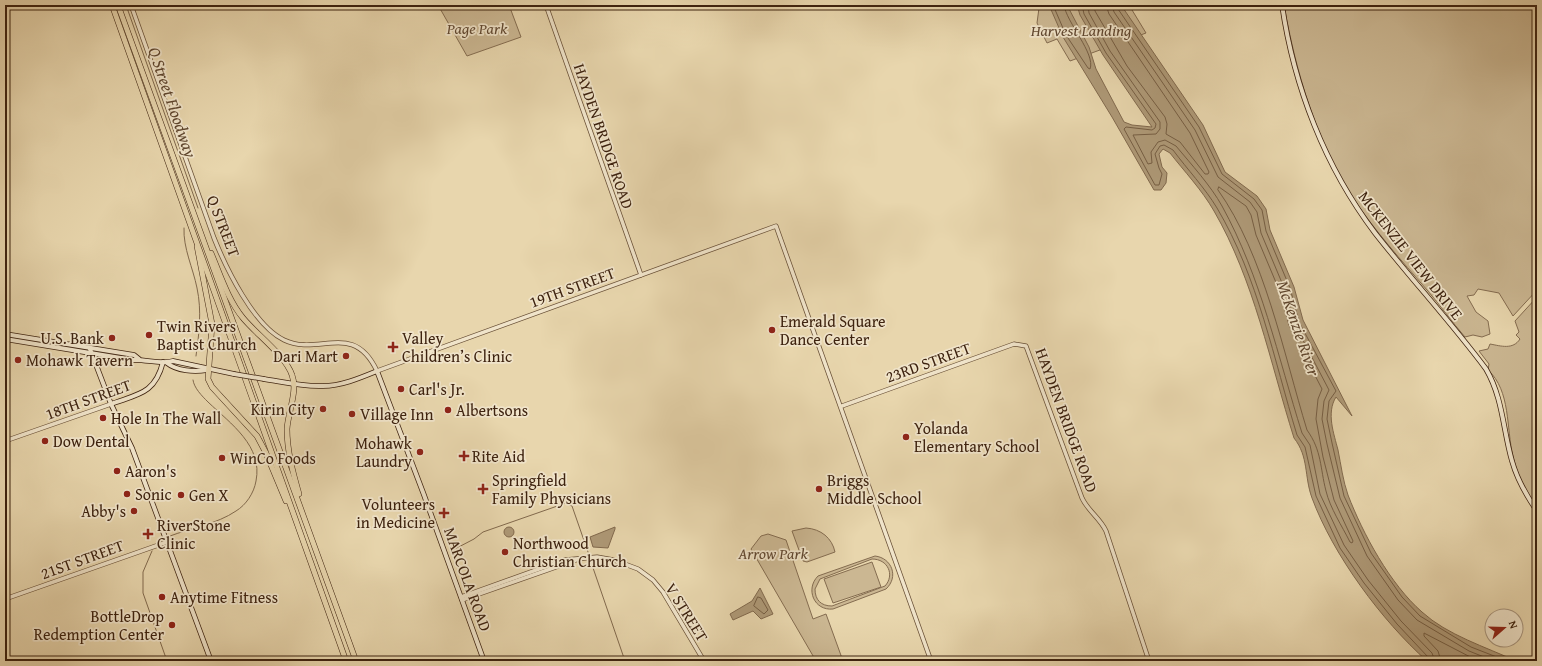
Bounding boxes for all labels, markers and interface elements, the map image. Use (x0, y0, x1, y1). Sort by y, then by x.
park label: Page Park (446, 16, 508, 40)
park label: Harvest Landing (1030, 18, 1132, 42)
water label: Q Street Floodway (142, 43, 204, 161)
street label: HAYDEN BRIDGE ROAD (568, 60, 640, 212)
street label: MCKENZIE VIEW DRIVE (1353, 185, 1469, 325)
street label: Q STREET (201, 192, 247, 260)
street label: 19TH STREET (526, 260, 618, 314)
water label: McKenzie River (1271, 277, 1327, 380)
place label: Emerald Square Dance Center (780, 309, 886, 351)
place label: Twin Rivers Baptist Church (157, 314, 256, 356)
marker: Emerald Square Dance Center (767, 325, 777, 335)
place label: U.S. Bank (41, 326, 105, 350)
place label: Valley Children’s Clinic (402, 326, 512, 368)
marker: Twin Rivers Baptist Church (144, 330, 154, 340)
marker: U.S. Bank (107, 333, 117, 343)
street label: 23RD STREET (882, 335, 974, 388)
marker: Valley Children’s Clinic (387, 341, 399, 353)
place label: Dari Mart (273, 344, 338, 368)
street label: HAYDEN BRIDGE ROAD (1030, 344, 1104, 496)
place label: Mohawk Tavern (26, 348, 133, 372)
marker: Dari Mart (341, 351, 351, 361)
marker: Mohawk Tavern (13, 355, 23, 365)
street label: 18TH STREET (42, 372, 134, 426)
place label: Carl's Jr. (409, 377, 465, 401)
marker: Carl's Jr. (396, 384, 406, 394)
place label: Kirin City (251, 397, 315, 421)
place label: Albertsons (456, 398, 528, 422)
place label: Village Inn (360, 402, 433, 426)
marker: Kirin City (318, 404, 328, 414)
marker: Albertsons (443, 405, 453, 415)
place label: Hole In The Wall (111, 406, 222, 430)
marker: Village Inn (347, 409, 357, 419)
marker: Hole In The Wall (98, 413, 108, 423)
place label: Yolanda Elementary School (914, 416, 1040, 458)
place label: Dow Dental (53, 429, 130, 453)
place label: Mohawk Laundry (355, 431, 413, 473)
marker: Yolanda Elementary School (901, 432, 911, 442)
marker: Dow Dental (40, 436, 50, 446)
place label: Rite Aid (472, 444, 526, 468)
place label: WinCo Foods (230, 446, 316, 470)
marker: Mohawk Laundry (415, 447, 425, 457)
marker: Rite Aid (459, 451, 469, 461)
marker: WinCo Foods (217, 453, 227, 463)
place label: Aaron's (125, 459, 176, 483)
marker: Aaron's (112, 466, 122, 476)
place label: Springfield Family Physicians (492, 468, 611, 510)
place label: Briggs Middle School (827, 468, 922, 510)
place label: Sonic (135, 482, 172, 506)
place label: Gen X (189, 483, 228, 507)
marker: Springfield Family Physicians (477, 483, 489, 495)
marker: Briggs Middle School (814, 484, 824, 494)
marker: Sonic (122, 489, 132, 499)
marker: Gen X (176, 490, 186, 500)
place label: Volunteers in Medicine (356, 492, 435, 534)
place label: Abby's (81, 499, 126, 523)
marker: Abby's (129, 506, 139, 516)
marker: Volunteers in Medicine (438, 507, 450, 519)
place label: RiverStone Clinic (157, 513, 231, 555)
street label: MARCOLA ROAD (438, 524, 498, 635)
marker: RiverStone Clinic (142, 528, 154, 540)
place label: Northwood Christian Church (513, 531, 627, 573)
street label: 21ST STREET (37, 533, 127, 585)
park label: Arrow Park (737, 541, 808, 565)
marker: Northwood Christian Church (500, 547, 510, 557)
street label: V STREET (660, 578, 714, 646)
place label: Anytime Fitness (170, 585, 278, 609)
marker: Anytime Fitness (157, 592, 167, 602)
place label: BottleDrop Redemption Center (34, 604, 164, 646)
north arrow (1484, 608, 1524, 648)
text: N (1505, 618, 1522, 631)
marker: BottleDrop Redemption Center (167, 620, 177, 630)

